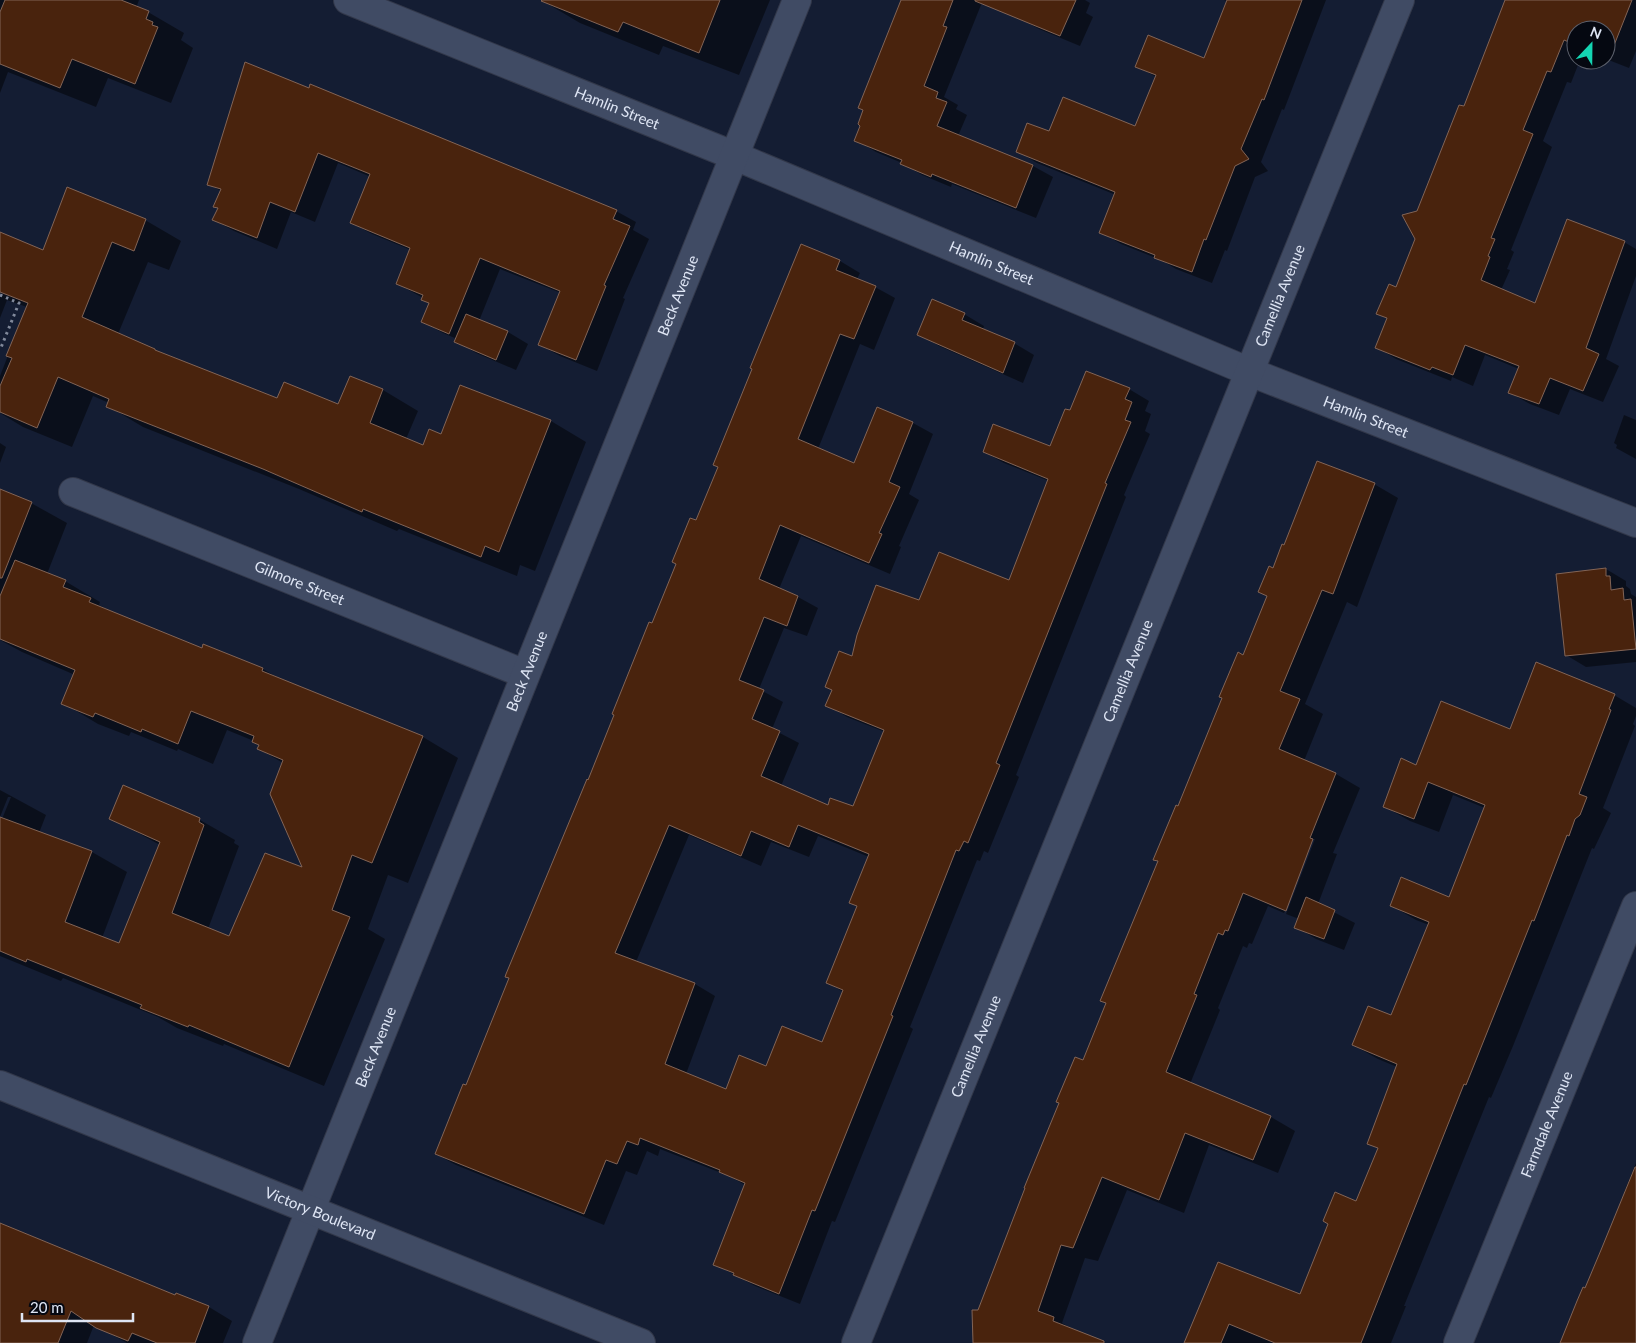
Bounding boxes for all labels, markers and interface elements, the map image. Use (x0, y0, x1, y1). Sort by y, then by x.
north arrow (1566, 20, 1616, 70)
text: N (1588, 23, 1604, 42)
street label: Hamlin Street (572, 82, 663, 133)
street label: Hamlin Street (947, 237, 1037, 288)
street label: Camellia Avenue (1251, 241, 1308, 349)
street label: Beck Avenue (653, 252, 702, 338)
street label: Hamlin Street (1321, 392, 1412, 441)
street label: Gilmore Street (252, 556, 348, 609)
street label: Camellia Avenue (1098, 617, 1156, 725)
street label: Beck Avenue (502, 628, 550, 714)
street label: Camellia Avenue (946, 992, 1004, 1100)
street label: Beck Avenue (351, 1004, 399, 1090)
street label: Farmdale Avenue (1516, 1068, 1576, 1180)
street label: Victory Boulevard (262, 1183, 378, 1243)
scale bar (22, 1290, 134, 1322)
text: 20 m (30, 1298, 64, 1316)

